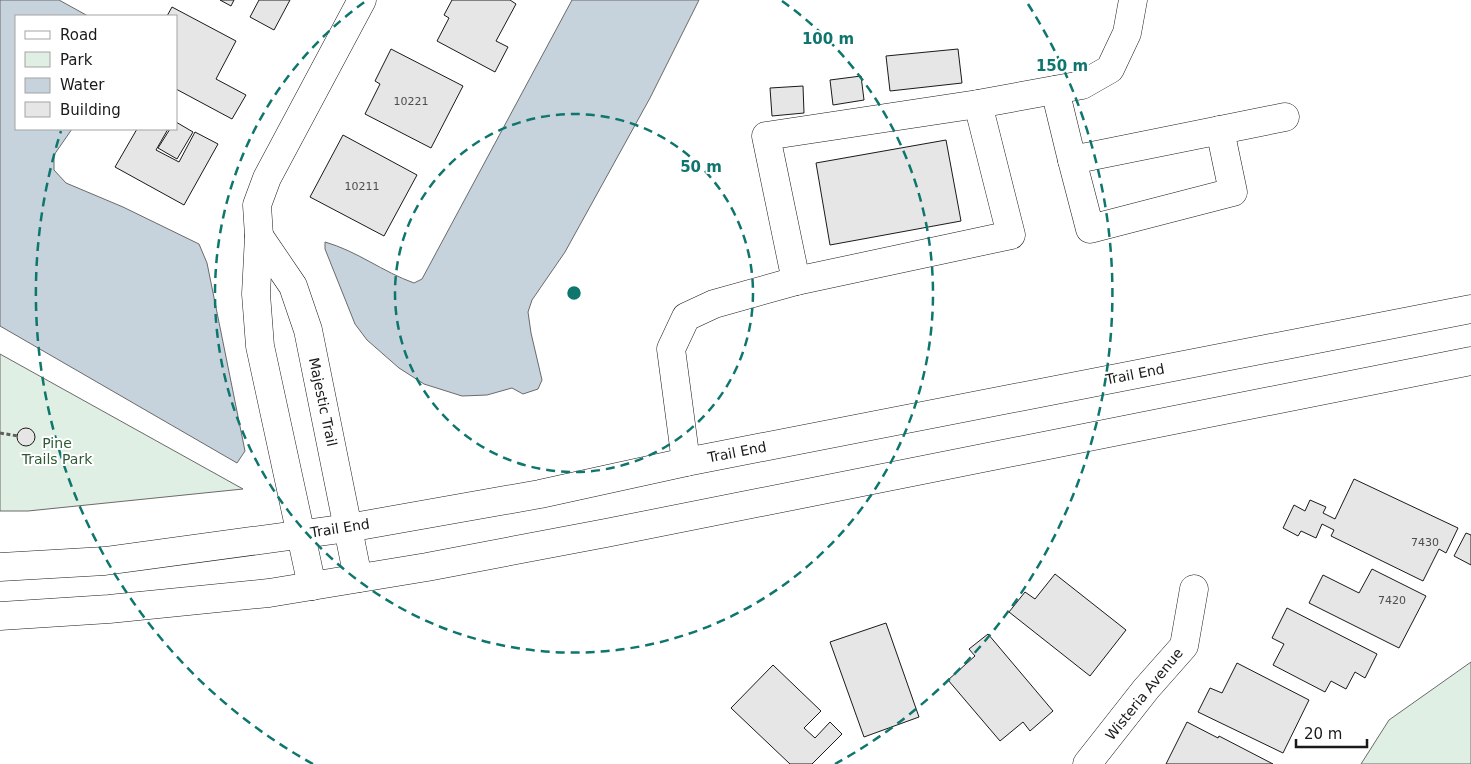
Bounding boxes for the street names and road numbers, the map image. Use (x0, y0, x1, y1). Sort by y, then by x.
street label: Majestic Trail (306, 356, 340, 448)
street label: Trail End (1103, 360, 1166, 388)
street label: Trail End (705, 438, 768, 466)
street label: Trail End (308, 515, 371, 541)
street label: Wisteria Avenue (1102, 645, 1186, 743)

